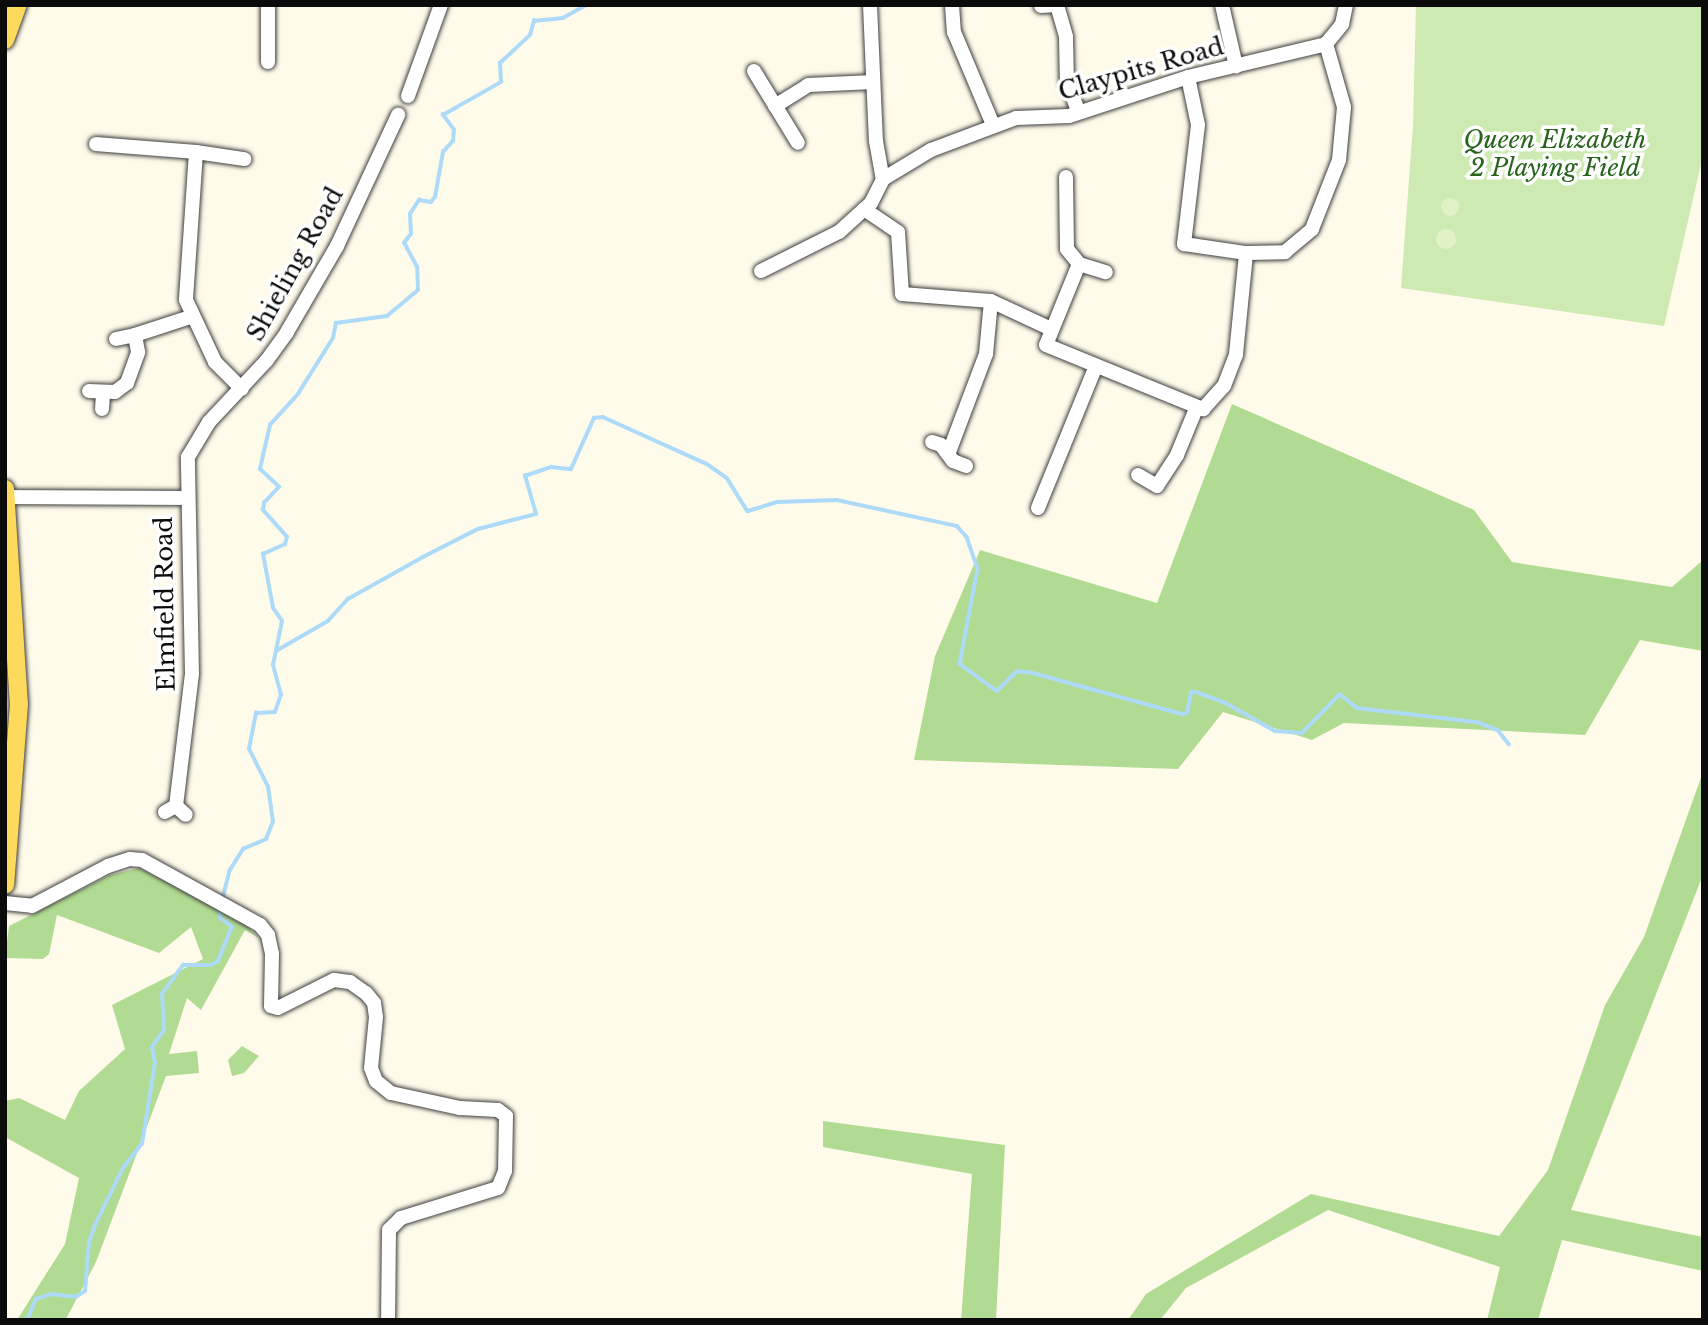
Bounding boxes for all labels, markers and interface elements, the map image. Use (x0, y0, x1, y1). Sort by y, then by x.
street label: Claypits Road (1055, 32, 1227, 106)
park label: Queen Elizabeth 2 Playing Field (1463, 126, 1647, 182)
street label: Shieling Road (241, 182, 349, 346)
street label: Elmfield Road (149, 516, 181, 692)

